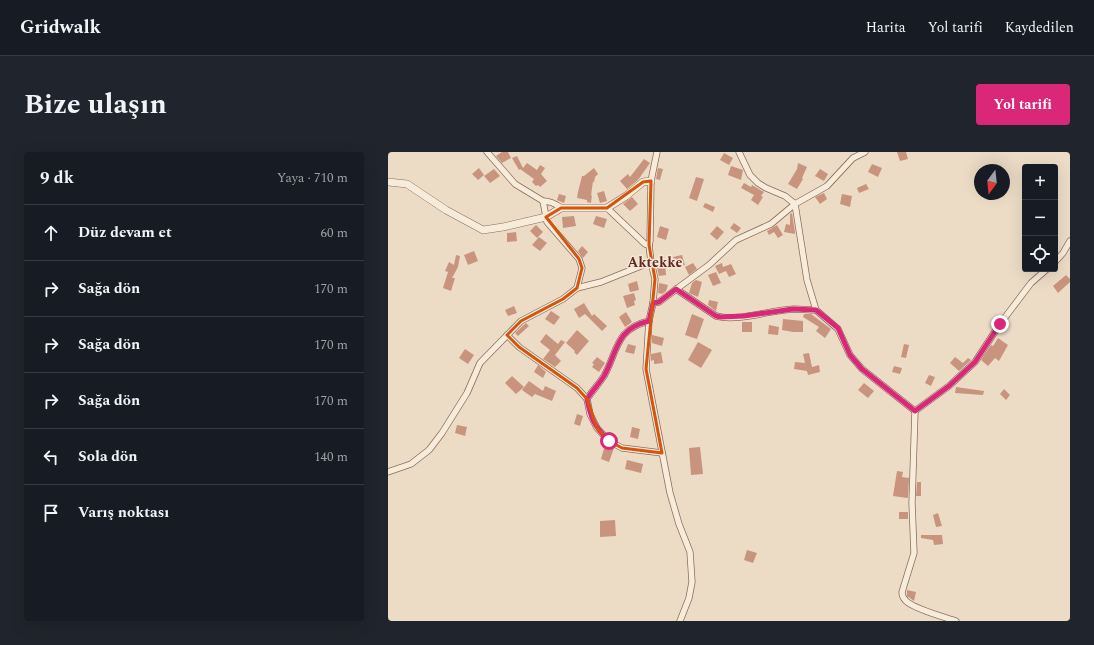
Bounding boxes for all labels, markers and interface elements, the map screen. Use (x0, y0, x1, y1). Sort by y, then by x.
text: Gridwalk (20, 13, 101, 42)
text: Harita (866, 17, 906, 38)
text: Yol tarifi (928, 17, 983, 38)
text: Kaydedilen (1005, 17, 1074, 38)
text: Bize ulaşın (24, 83, 167, 126)
button: Yol tarifi (976, 84, 1070, 125)
north arrow (974, 164, 1010, 200)
map controls (1022, 164, 1058, 272)
button: + (1022, 164, 1058, 200)
text: 9 dk (40, 165, 74, 191)
text: Yaya · 710 m (277, 168, 348, 188)
button: − (1022, 200, 1058, 236)
text: Düz devam et (78, 221, 172, 244)
icon: ahead (40, 222, 62, 244)
text: 60 m (321, 223, 348, 243)
button: locate (1022, 236, 1058, 272)
district label: Aktekke (628, 252, 682, 273)
text: Sağa dön (78, 277, 140, 300)
icon: right (40, 278, 62, 300)
text: 170 m (314, 279, 348, 299)
route end (991, 315, 1009, 333)
text: Sağa dön (78, 333, 140, 356)
icon: right (40, 334, 62, 356)
text: 170 m (314, 335, 348, 355)
text: Sağa dön (78, 389, 140, 412)
icon: right (40, 390, 62, 412)
text: 170 m (314, 391, 348, 411)
route start (600, 432, 618, 450)
text: Sola dön (78, 445, 138, 468)
icon: left (40, 446, 62, 468)
text: 140 m (314, 447, 348, 467)
text: Varış noktası (78, 501, 169, 524)
icon: arrive (40, 502, 62, 524)

